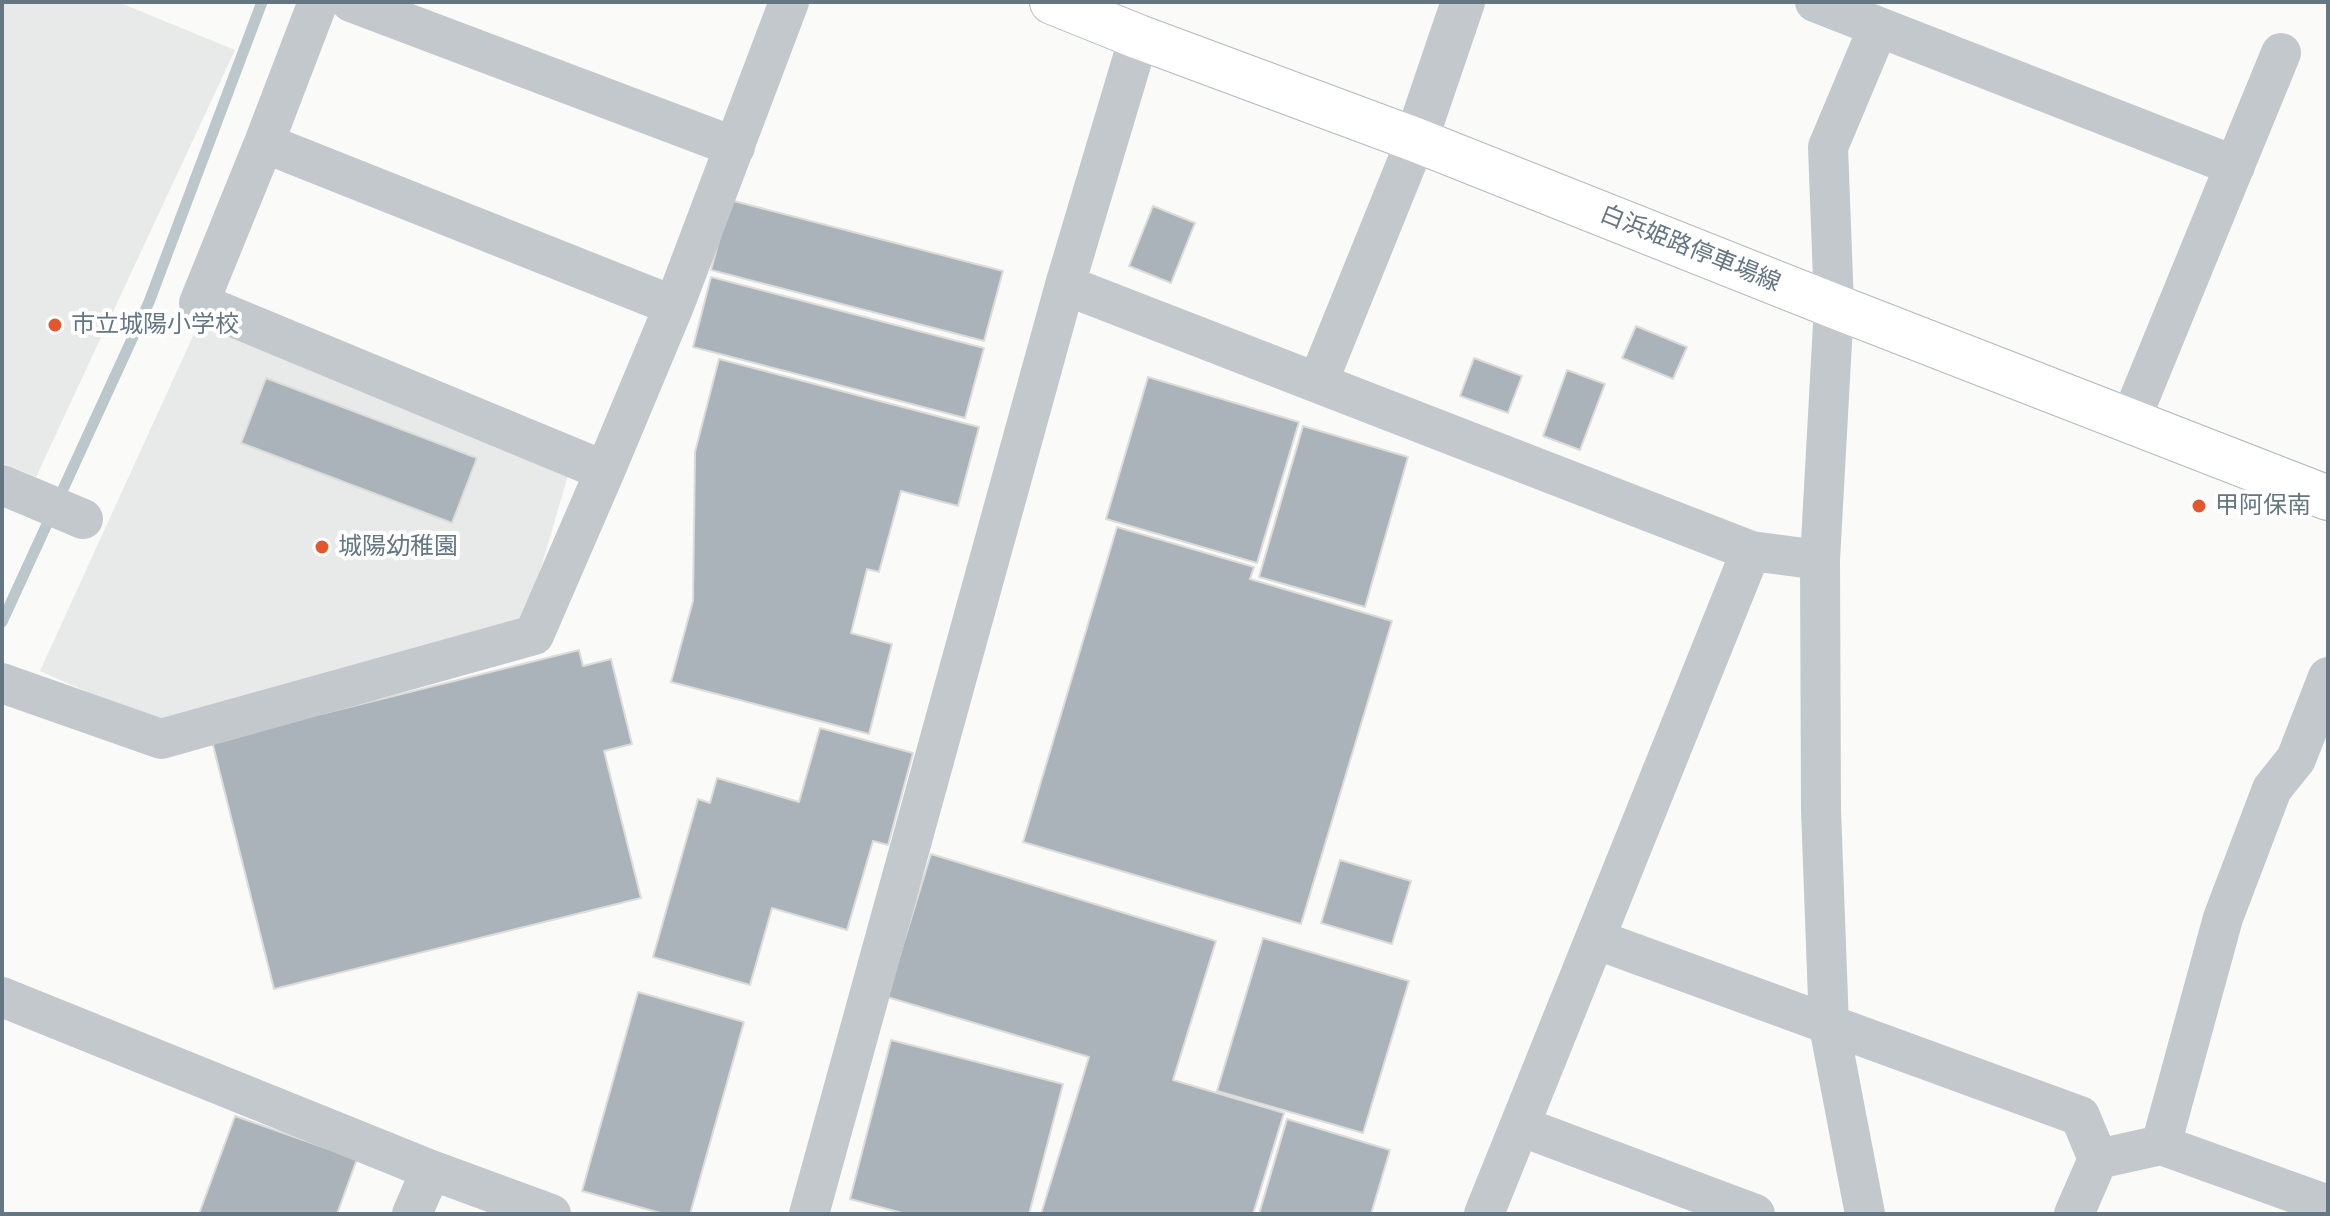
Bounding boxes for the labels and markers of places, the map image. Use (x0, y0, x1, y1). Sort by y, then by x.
place label: 市立城陽小学校 (71, 311, 239, 339)
marker: 市立城陽小学校 (46, 316, 64, 334)
place label: 甲阿保南 (2215, 492, 2311, 520)
marker: 甲阿保南 (2190, 497, 2208, 515)
place label: 城陽幼稚園 (338, 533, 458, 561)
marker: 城陽幼稚園 (313, 538, 331, 556)

